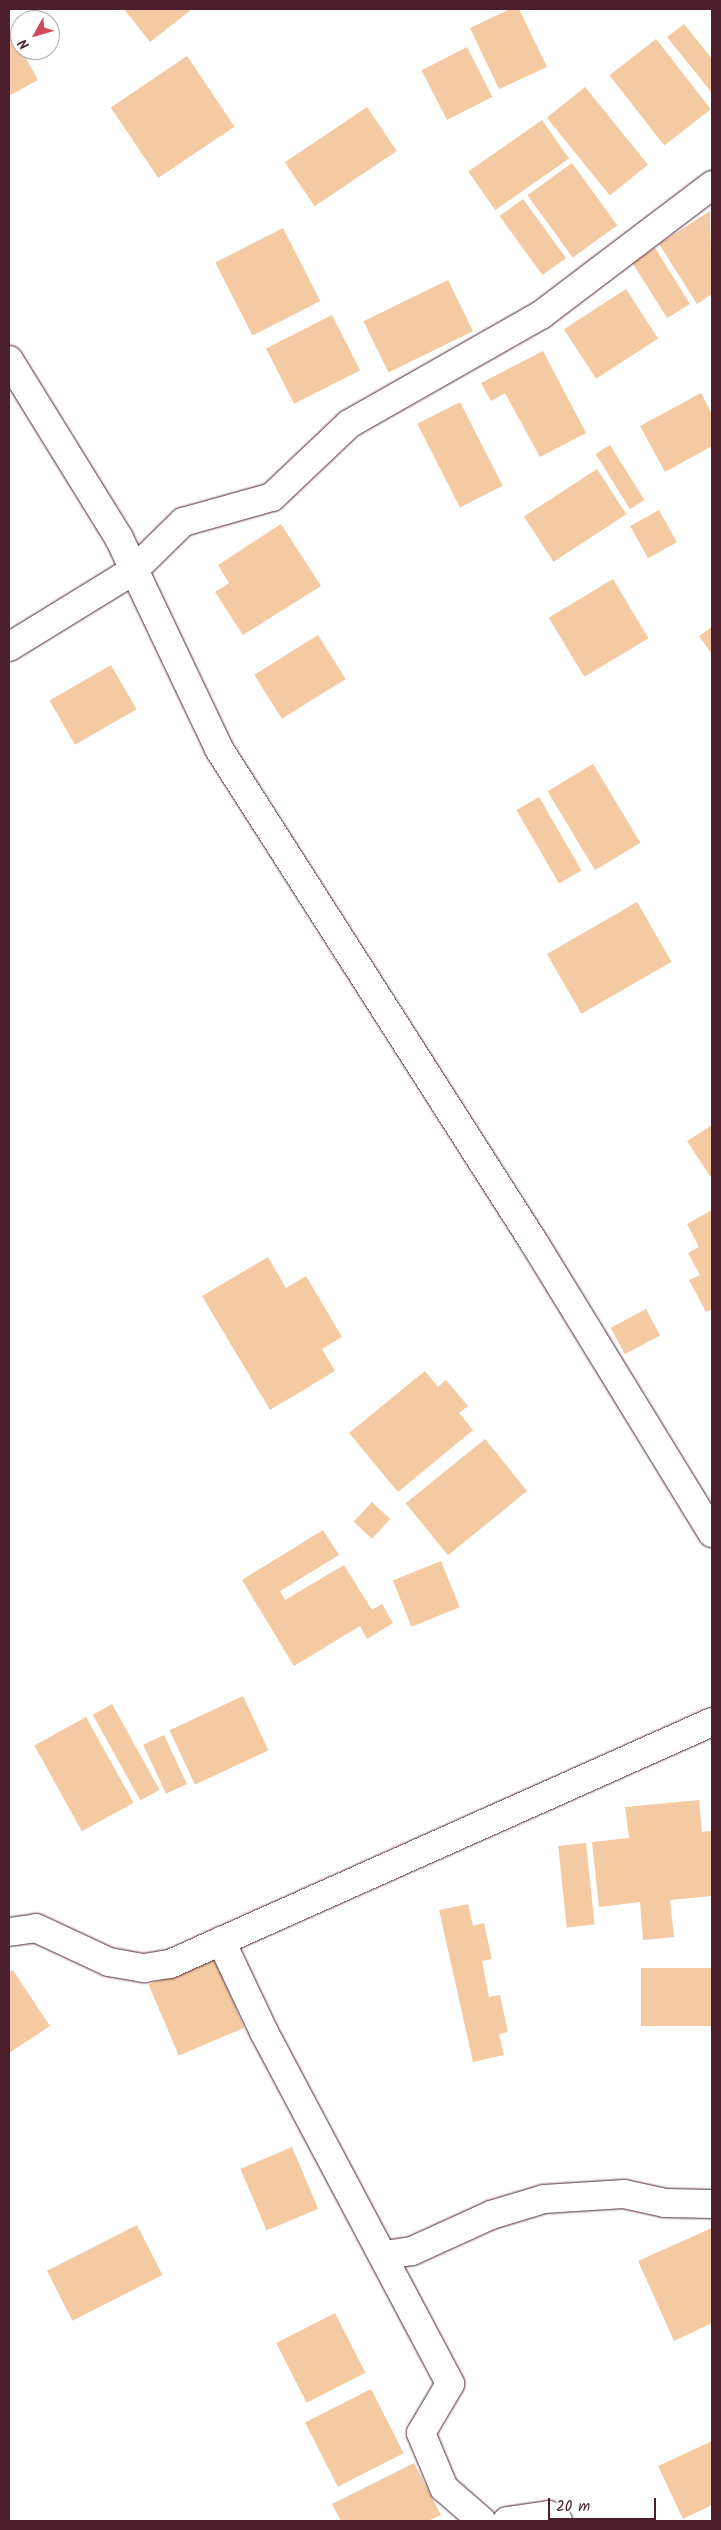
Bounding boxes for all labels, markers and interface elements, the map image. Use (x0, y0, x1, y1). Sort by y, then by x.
north arrow (10, 10, 60, 60)
text: N (13, 33, 35, 54)
scale bar (551, 2488, 658, 2520)
text: 20 m (556, 2495, 590, 2519)

